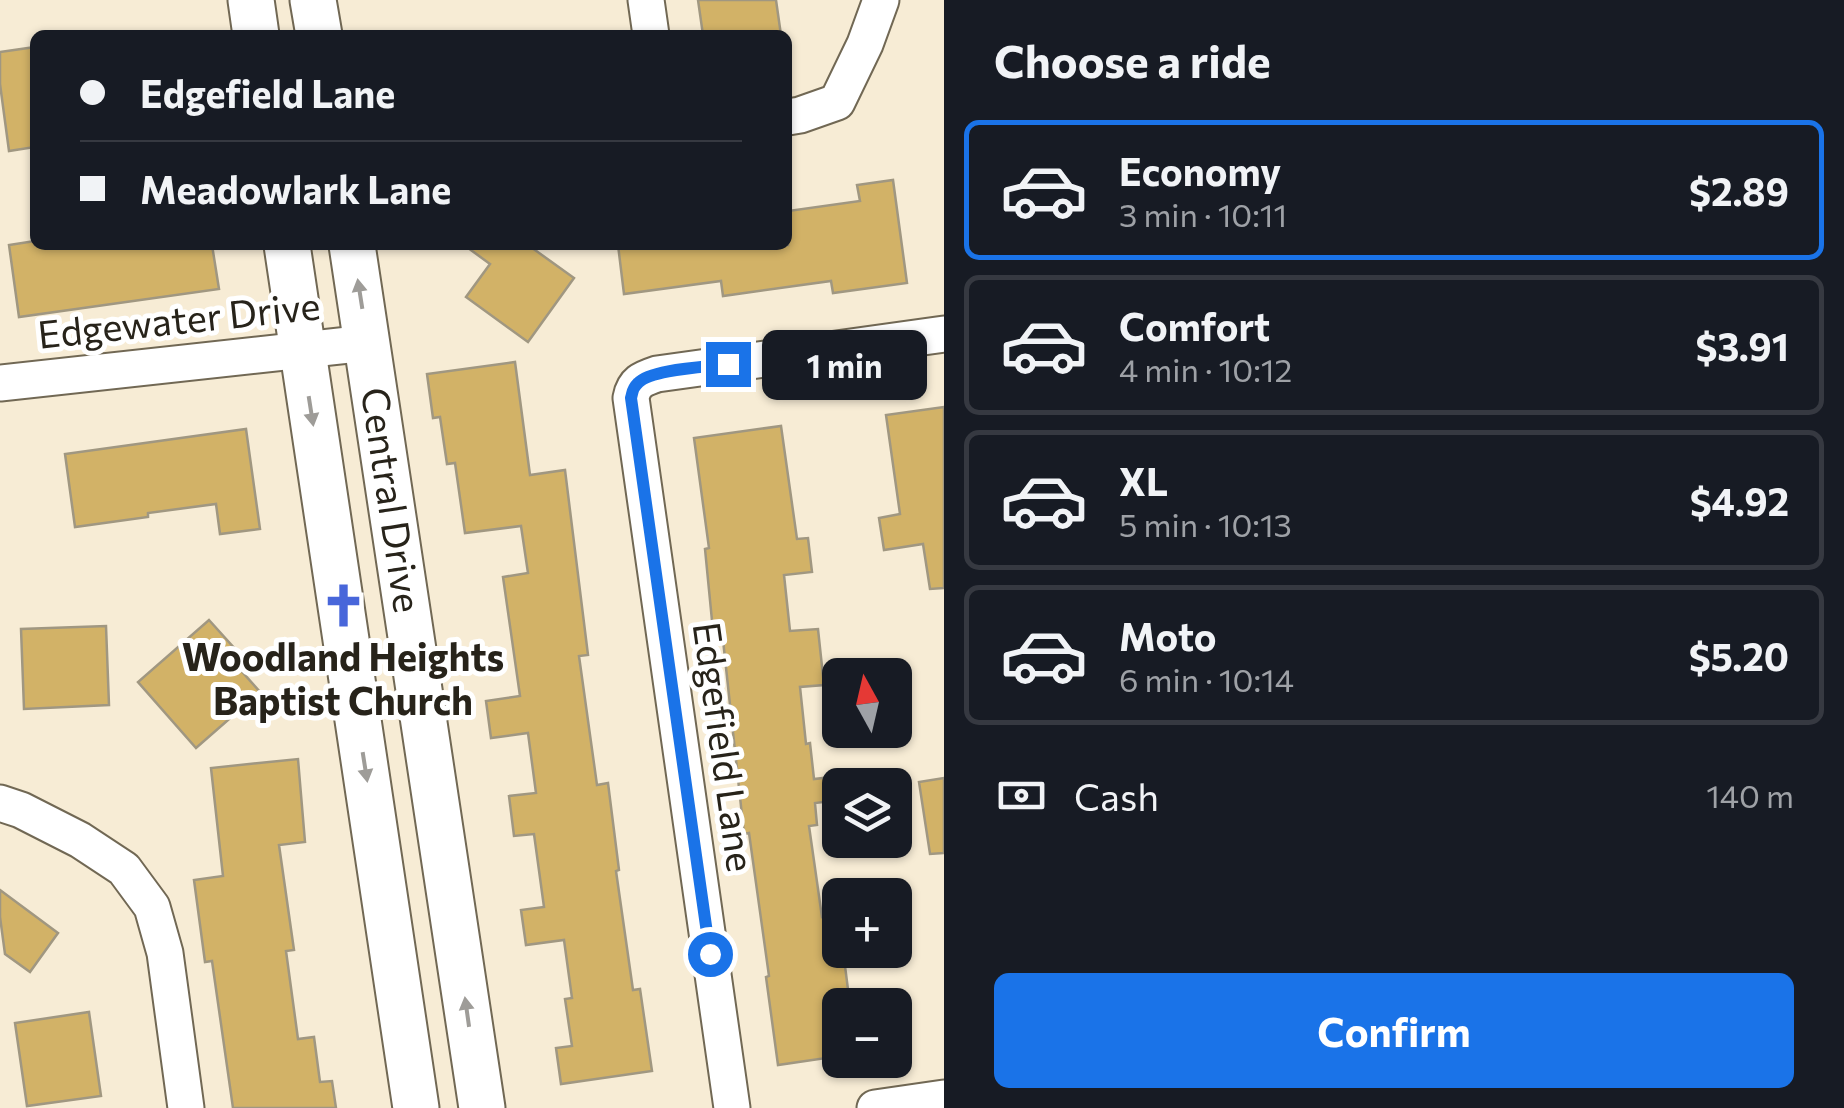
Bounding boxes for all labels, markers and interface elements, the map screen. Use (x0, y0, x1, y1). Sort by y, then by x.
text: Choose a ride (994, 32, 1271, 87)
text: Edgefield Lane (140, 69, 395, 116)
icon: car (999, 145, 1089, 235)
text: Economy (1119, 147, 1281, 194)
text: Meadowlark Lane (140, 165, 451, 212)
text: $2.89 (1689, 167, 1789, 214)
text: 3 min · 10:11 (1119, 194, 1287, 234)
one-way arrow (351, 278, 367, 309)
street label: Edgewater Drive (35, 280, 322, 357)
icon: car (999, 300, 1089, 390)
text: Comfort (1119, 302, 1270, 349)
text: $3.91 (1695, 322, 1789, 369)
callout: 1 min (763, 329, 928, 399)
route end (706, 342, 751, 387)
text: 1 min (807, 345, 882, 385)
text: 4 min · 10:12 (1119, 349, 1292, 389)
street label: Central Drive (353, 384, 433, 615)
one-way arrow (304, 395, 319, 427)
icon: car (999, 455, 1089, 545)
text: XL (1119, 457, 1168, 504)
text: $4.92 (1690, 477, 1789, 524)
text: 5 min · 10:13 (1119, 504, 1292, 544)
church icon: Woodland Heights Baptist Church (319, 582, 367, 630)
icon: car (999, 610, 1089, 700)
text: Moto (1119, 612, 1217, 659)
street label: Edgefield Lane (685, 619, 766, 875)
place label: Woodland Heights Baptist Church (182, 632, 504, 723)
text: $5.20 (1689, 632, 1789, 679)
north arrow (822, 658, 912, 748)
map controls (822, 658, 912, 1078)
text: 6 min · 10:14 (1119, 659, 1294, 699)
one-way arrow (357, 751, 373, 783)
button: layers (822, 768, 912, 858)
icon: cash (994, 768, 1049, 823)
text: Cash (1074, 772, 1159, 819)
text: 140 m (1706, 775, 1794, 815)
button: + (822, 878, 912, 968)
route start (688, 932, 733, 977)
button: Confirm (994, 973, 1794, 1088)
button: − (822, 988, 912, 1078)
one-way arrow (459, 995, 475, 1027)

